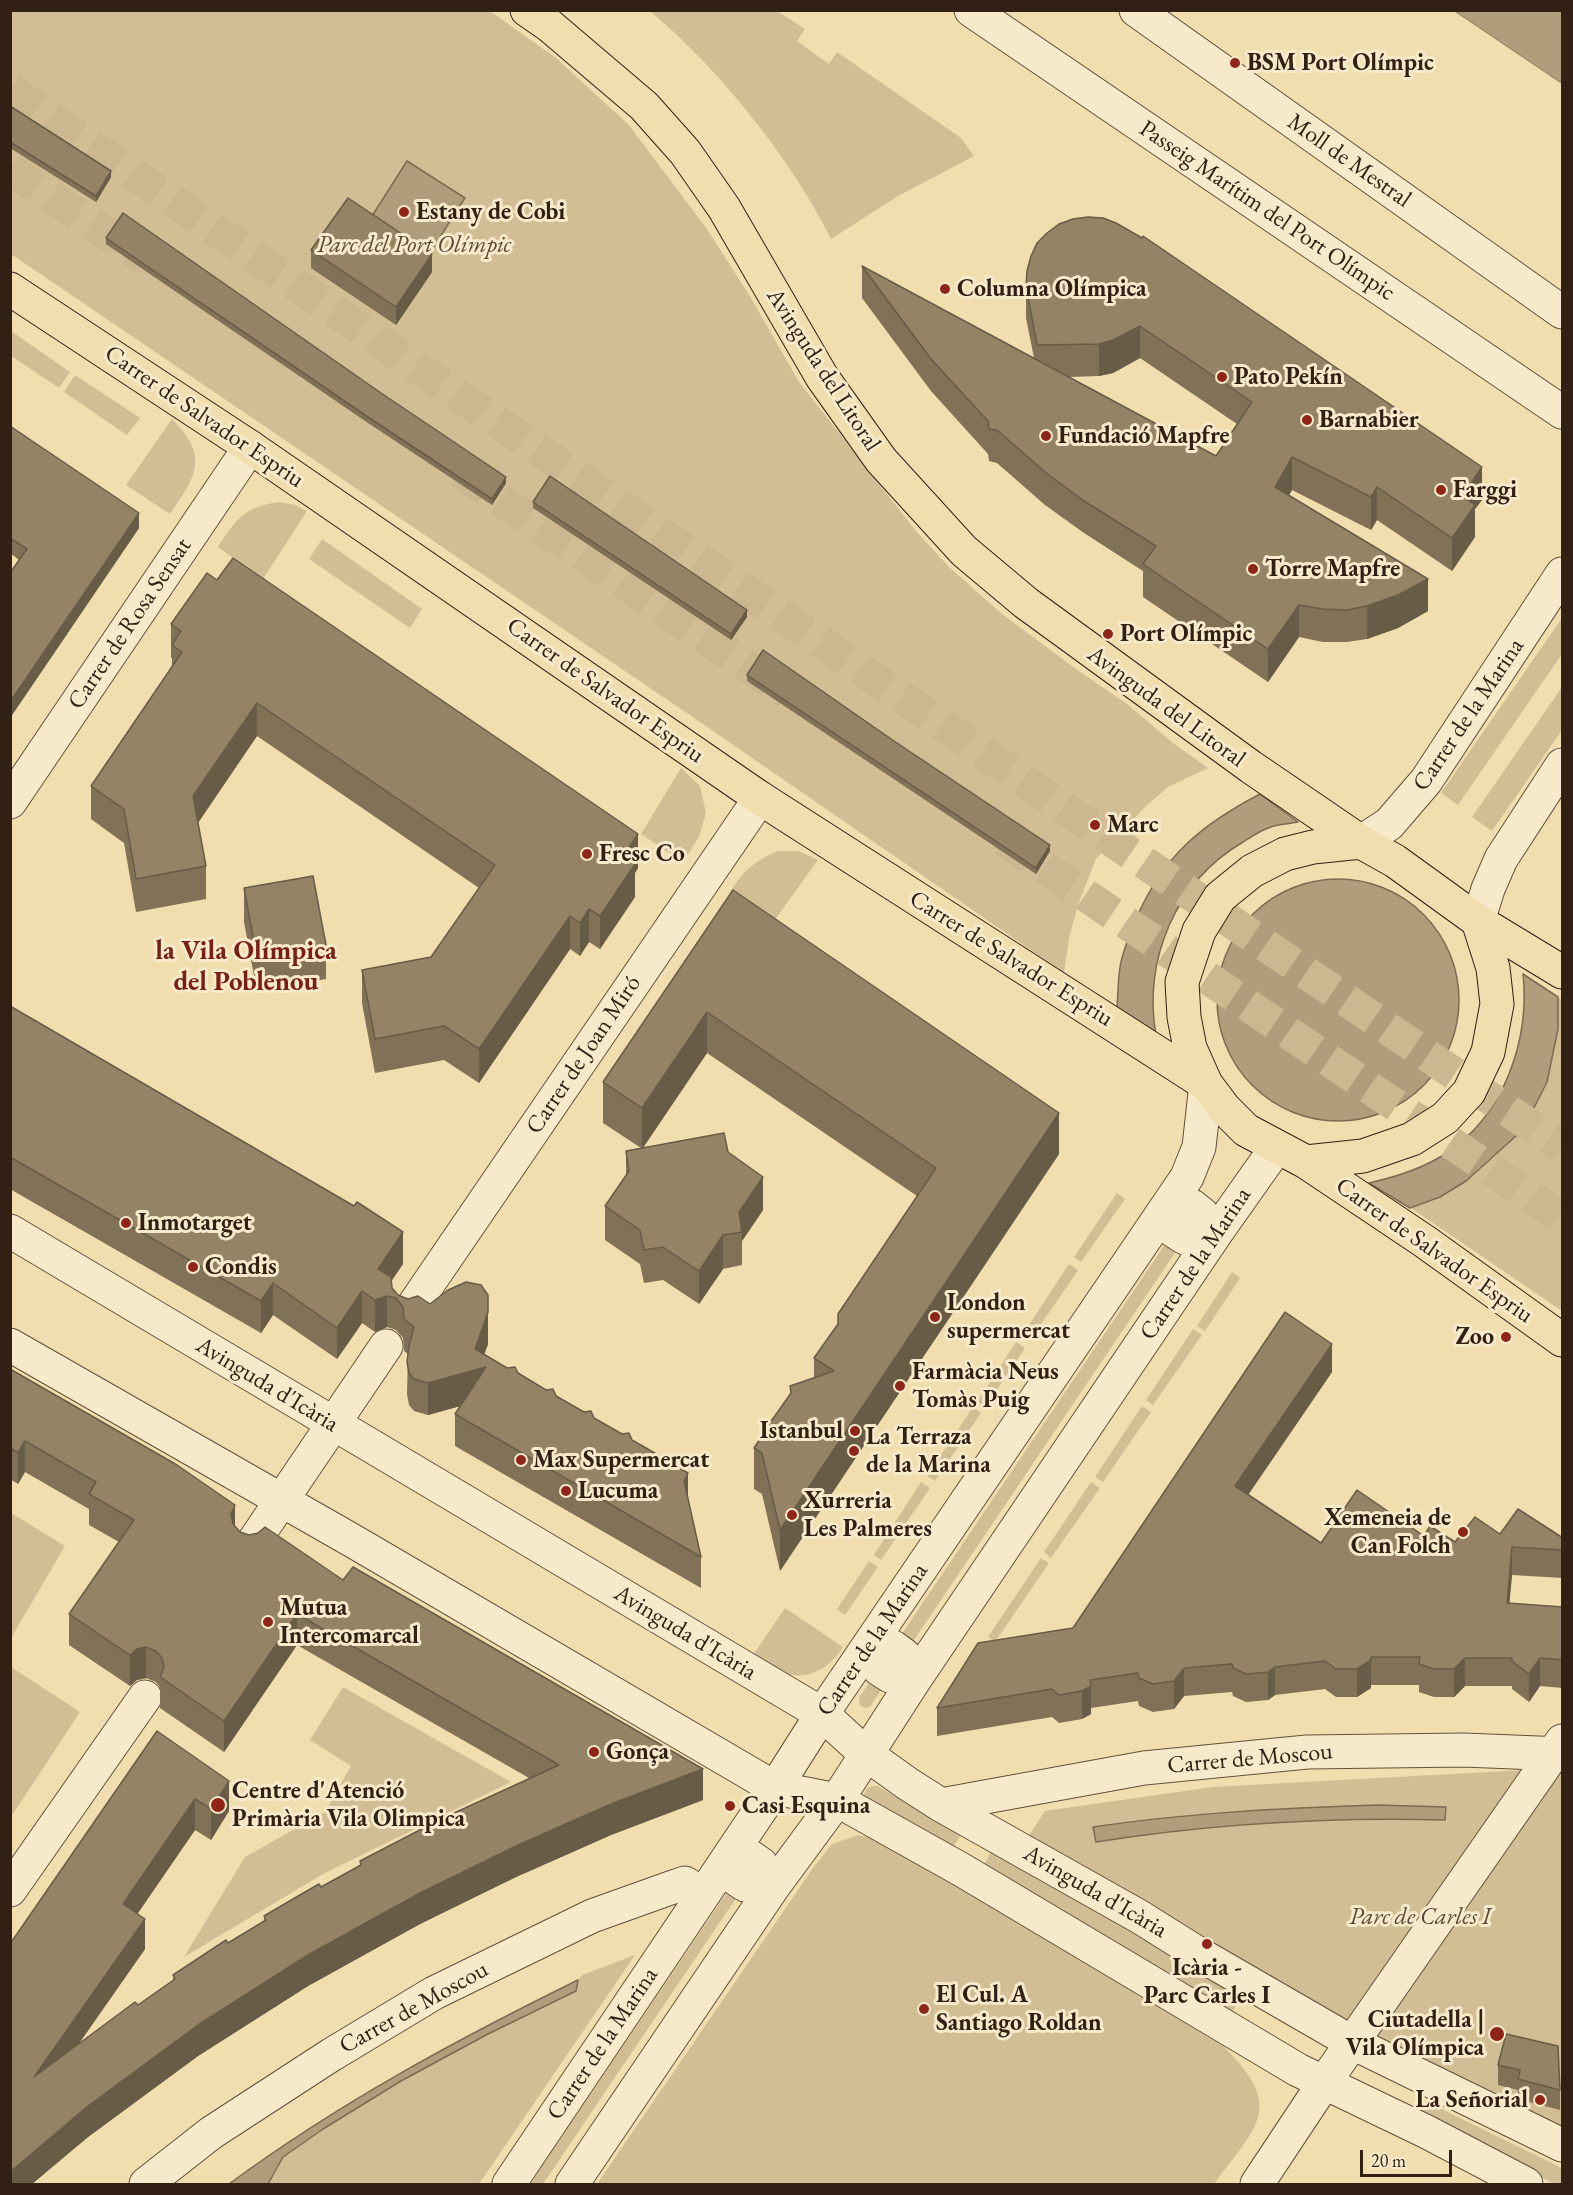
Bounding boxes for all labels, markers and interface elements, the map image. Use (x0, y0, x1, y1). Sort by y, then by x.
place label: BSM Port Olímpic (1247, 49, 1434, 77)
marker: BSM Port Olímpic (1228, 56, 1242, 70)
street label: Moll de Mestral (1282, 108, 1416, 214)
street label: Passeig Marítim del Port Olímpic (1134, 115, 1400, 307)
place label: Estany de Cobi (416, 198, 565, 226)
marker: Estany de Cobi (397, 205, 411, 219)
park label: Parc del Port Olímpic (317, 231, 511, 259)
place label: Columna Olímpica (957, 275, 1147, 303)
marker: Columna Olímpica (938, 282, 952, 296)
street label: Avinguda del Litoral (760, 283, 886, 457)
street label: Carrer de Salvador Espriu (99, 340, 309, 494)
place label: Pato Pekín (1234, 363, 1343, 391)
marker: Pato Pekín (1215, 370, 1229, 384)
place label: Barnabier (1319, 406, 1419, 434)
marker: Barnabier (1300, 413, 1314, 427)
place label: Fundació Mapfre (1058, 422, 1230, 450)
marker: Fundació Mapfre (1039, 429, 1053, 443)
place label: Farggi (1453, 476, 1517, 504)
marker: Farggi (1434, 483, 1448, 497)
street label: Carrer de Rosa Sensat (62, 533, 198, 715)
place label: Torre Mapfre (1265, 555, 1400, 583)
marker: Torre Mapfre (1246, 562, 1260, 576)
street label: Carrer de Salvador Espriu (501, 612, 709, 770)
place label: Port Olímpic (1120, 620, 1252, 648)
marker: Port Olímpic (1101, 627, 1115, 641)
street label: Carrer de la Marina (1407, 633, 1531, 797)
street label: Avinguda del Litoral (1081, 640, 1251, 774)
place label: Marc (1107, 811, 1159, 839)
marker: Marc (1088, 818, 1102, 832)
place label: Fresc Co (599, 840, 685, 868)
marker: Fresc Co (580, 847, 594, 861)
street label: Carrer de Salvador Espriu (904, 885, 1118, 1033)
district label: la Vila Olímpica del Poblenou (155, 936, 337, 999)
street label: Carrer de Joan Miró (520, 970, 648, 1140)
street label: Carrer de Salvador Espriu (1330, 1172, 1538, 1330)
street label: Carrer de la Marina (1134, 1182, 1258, 1346)
place label: Inmotarget (138, 1209, 252, 1237)
marker: Inmotarget (119, 1216, 133, 1230)
place label: Condis (205, 1253, 277, 1281)
marker: Condis (186, 1260, 200, 1274)
place label: London supermercat (947, 1289, 1070, 1345)
marker: London supermercat (928, 1310, 942, 1324)
place label: Zoo (1456, 1323, 1494, 1351)
marker: Zoo (1499, 1330, 1513, 1344)
street label: Avinguda d'Icària (191, 1331, 343, 1439)
place label: Farmàcia Neus Tomàs Puig (912, 1358, 1059, 1414)
marker: Farmàcia Neus Tomàs Puig (893, 1379, 907, 1393)
place label: Istanbul (760, 1417, 843, 1445)
place label: La Terraza de la Marina (866, 1423, 991, 1479)
marker: Istanbul (848, 1424, 862, 1438)
marker: La Terraza de la Marina (847, 1444, 861, 1458)
place label: Max Supermercat (533, 1446, 709, 1474)
marker: Max Supermercat (514, 1453, 528, 1467)
place label: Lucuma (578, 1477, 658, 1505)
marker: Lucuma (559, 1484, 573, 1498)
place label: Xurreria Les Palmeres (804, 1487, 932, 1543)
place label: Xemeneia de Can Folch (1324, 1504, 1451, 1560)
marker: Xurreria Les Palmeres (785, 1508, 799, 1522)
marker: Xemeneia de Can Folch (1456, 1525, 1470, 1539)
street label: Carrer de la Marina (811, 1558, 935, 1722)
street label: Avinguda d'Icària (609, 1579, 761, 1687)
place label: Mutua Intercomarcal (280, 1594, 419, 1650)
marker: Mutua Intercomarcal (261, 1615, 275, 1629)
street label: Carrer de Moscou (1166, 1737, 1334, 1781)
place label: Gonça (606, 1738, 669, 1766)
marker: Gonça (587, 1745, 601, 1759)
place label: Centre d'Atenció Primària Vila Olimpica (232, 1777, 465, 1833)
place label: Casi Esquina (742, 1792, 870, 1820)
marker: Centre d'Atenció Primària Vila Olimpica (209, 1796, 227, 1814)
marker: Casi Esquina (723, 1799, 737, 1813)
street label: Avinguda d'Icària (1018, 1839, 1172, 1945)
park label: Parc de Carles I (1349, 1903, 1491, 1931)
marker: Icària - Parc Carles I (1200, 1937, 1214, 1951)
place label: Icària - Parc Carles I (1144, 1954, 1270, 2010)
street label: Carrer de Moscou (335, 1955, 493, 2061)
street label: Carrer de la Marina (541, 1962, 665, 2126)
place label: El Cul. A Santiago Roldan (936, 1981, 1101, 2037)
marker: El Cul. A Santiago Roldan (917, 2002, 931, 2016)
place label: Ciutadella | Vila Olímpica (1346, 2006, 1484, 2062)
marker: Ciutadella | Vila Olímpica (1488, 2025, 1506, 2043)
place label: La Señorial (1416, 2086, 1528, 2114)
marker: La Señorial (1533, 2093, 1547, 2107)
scale bar (1363, 2138, 1454, 2176)
text: 20 m (1371, 2149, 1406, 2172)

